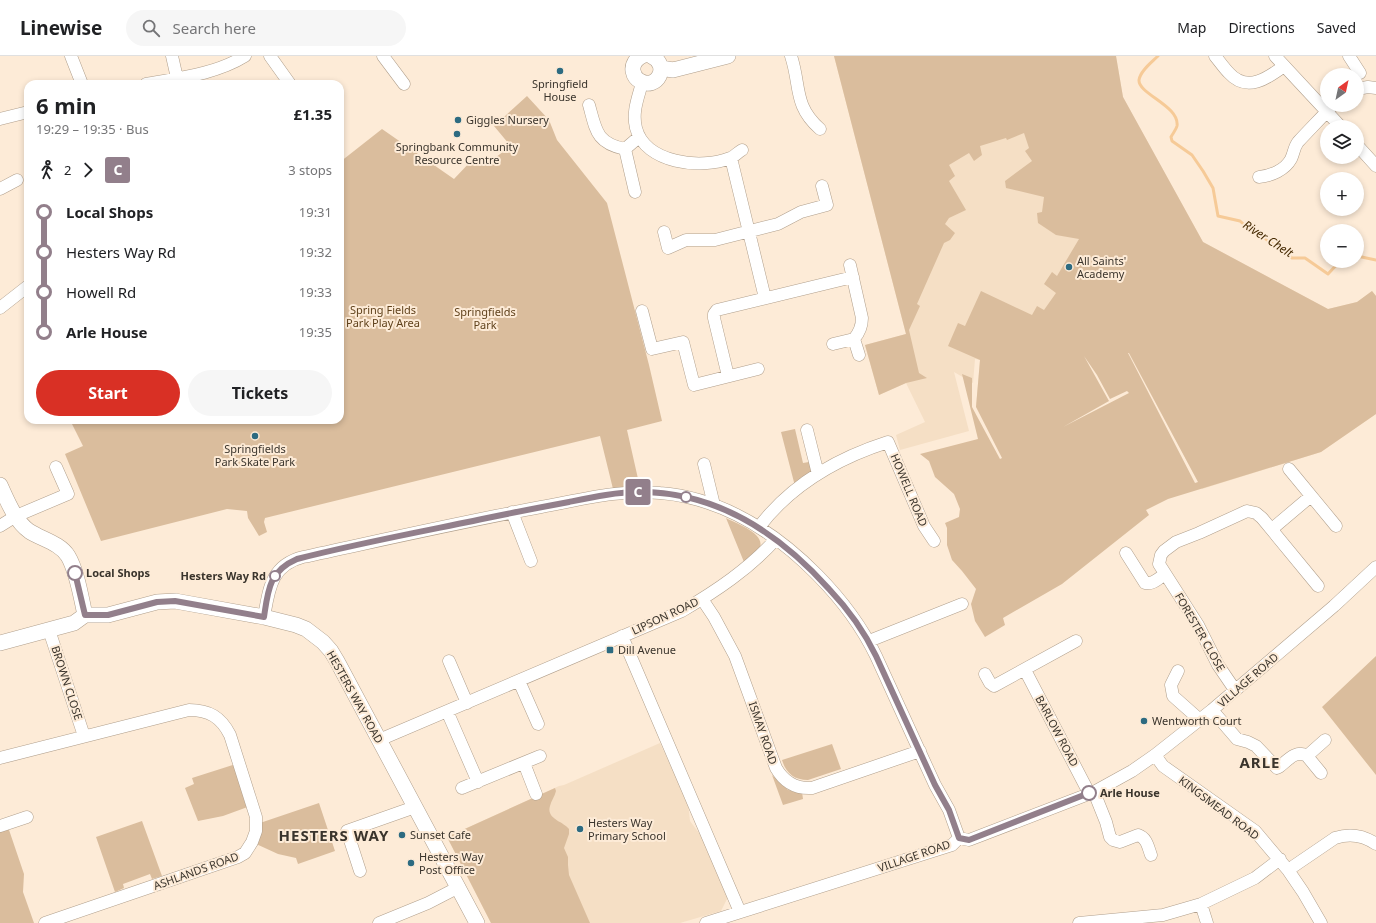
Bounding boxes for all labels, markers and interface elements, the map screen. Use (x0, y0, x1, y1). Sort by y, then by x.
search box (126, 10, 406, 46)
text: Linewise (20, 15, 102, 41)
icon: search (140, 17, 162, 39)
text: Search here (172, 18, 256, 38)
text: Map (1177, 18, 1206, 37)
text: Directions (1228, 18, 1295, 37)
text: Saved (1317, 18, 1356, 37)
marker: Springfield House (555, 66, 565, 76)
north arrow (1320, 68, 1364, 112)
map controls (1320, 68, 1364, 268)
place label: Springfield House (532, 76, 588, 104)
text: 6 min (36, 90, 97, 120)
text: £1.35 (293, 104, 332, 124)
place label: Giggles Nursery (466, 112, 549, 127)
marker: Giggles Nursery (453, 115, 463, 125)
text: 19:29 – 19:35 · Bus (36, 120, 149, 138)
button: layers (1320, 120, 1364, 164)
marker: Springbank Community Resource Centre (452, 129, 462, 139)
place label: Springbank Community Resource Centre (396, 139, 519, 167)
icon: walk (36, 159, 58, 181)
icon: forward (77, 159, 99, 181)
text: C (113, 160, 122, 179)
text: 2 (64, 161, 71, 179)
text: 3 stops (288, 161, 332, 179)
button: + (1320, 172, 1364, 216)
text: Local Shops (66, 202, 153, 222)
text: 19:31 (299, 203, 332, 221)
water label: River Chelt (1240, 216, 1297, 262)
button: − (1320, 224, 1364, 268)
text: Hesters Way Rd (66, 242, 176, 262)
text: 19:32 (299, 243, 332, 261)
place label: All Saints' Academy (1077, 253, 1126, 281)
marker: All Saints' Academy (1064, 262, 1074, 272)
text: Howell Rd (66, 282, 136, 302)
text: 19:33 (299, 283, 332, 301)
park label: Spring Fields Park Play Area (346, 302, 420, 330)
park label: Springfields Park (454, 304, 516, 332)
text: Arle House (66, 322, 148, 342)
text: 19:35 (299, 323, 332, 341)
button: Start (36, 370, 180, 416)
button: Tickets (188, 370, 332, 416)
marker: Springfields Park Skate Park (250, 431, 260, 441)
place label: Springfields Park Skate Park (215, 441, 295, 469)
street label: HOWELL ROAD (887, 451, 932, 528)
line badge: C (625, 479, 651, 505)
text: C (634, 482, 643, 501)
unlabelled marker (680, 491, 692, 503)
marker: Local Shops (67, 565, 83, 581)
place label: Local Shops (86, 565, 150, 580)
place label: Hesters Way Rd (181, 568, 266, 583)
marker: Hesters Way Rd (269, 570, 281, 582)
street label: FORESTER CLOSE (1172, 590, 1229, 674)
street label: LIPSON ROAD (629, 593, 701, 638)
place label: Dill Avenue (618, 642, 676, 657)
street label: BROWN CLOSE (48, 644, 87, 722)
marker: Dill Avenue (605, 645, 615, 655)
street label: HESTERS WAY ROAD (324, 648, 387, 746)
street label: VILLAGE ROAD (1214, 649, 1281, 710)
street label: BARLOW ROAD (1032, 693, 1082, 769)
street label: ISMAY ROAD (746, 699, 781, 766)
place label: Wentworth Court (1152, 713, 1241, 728)
marker: Wentworth Court (1139, 716, 1149, 726)
district label: ARLE (1239, 752, 1281, 772)
street label: KINGSMEAD ROAD (1176, 772, 1263, 843)
marker: Arle House (1081, 785, 1097, 801)
place label: Arle House (1100, 785, 1160, 800)
place label: Hesters Way Primary School (588, 815, 666, 843)
marker: Hesters Way Primary School (575, 824, 585, 834)
district label: HESTERS WAY (279, 825, 389, 845)
place label: Sunset Cafe (410, 827, 471, 842)
marker: Sunset Cafe (397, 830, 407, 840)
street label: VILLAGE ROAD (876, 836, 952, 875)
street label: ASHLANDS ROAD (151, 848, 240, 893)
place label: Hesters Way Post Office (419, 849, 484, 877)
marker: Hesters Way Post Office (406, 858, 416, 868)

